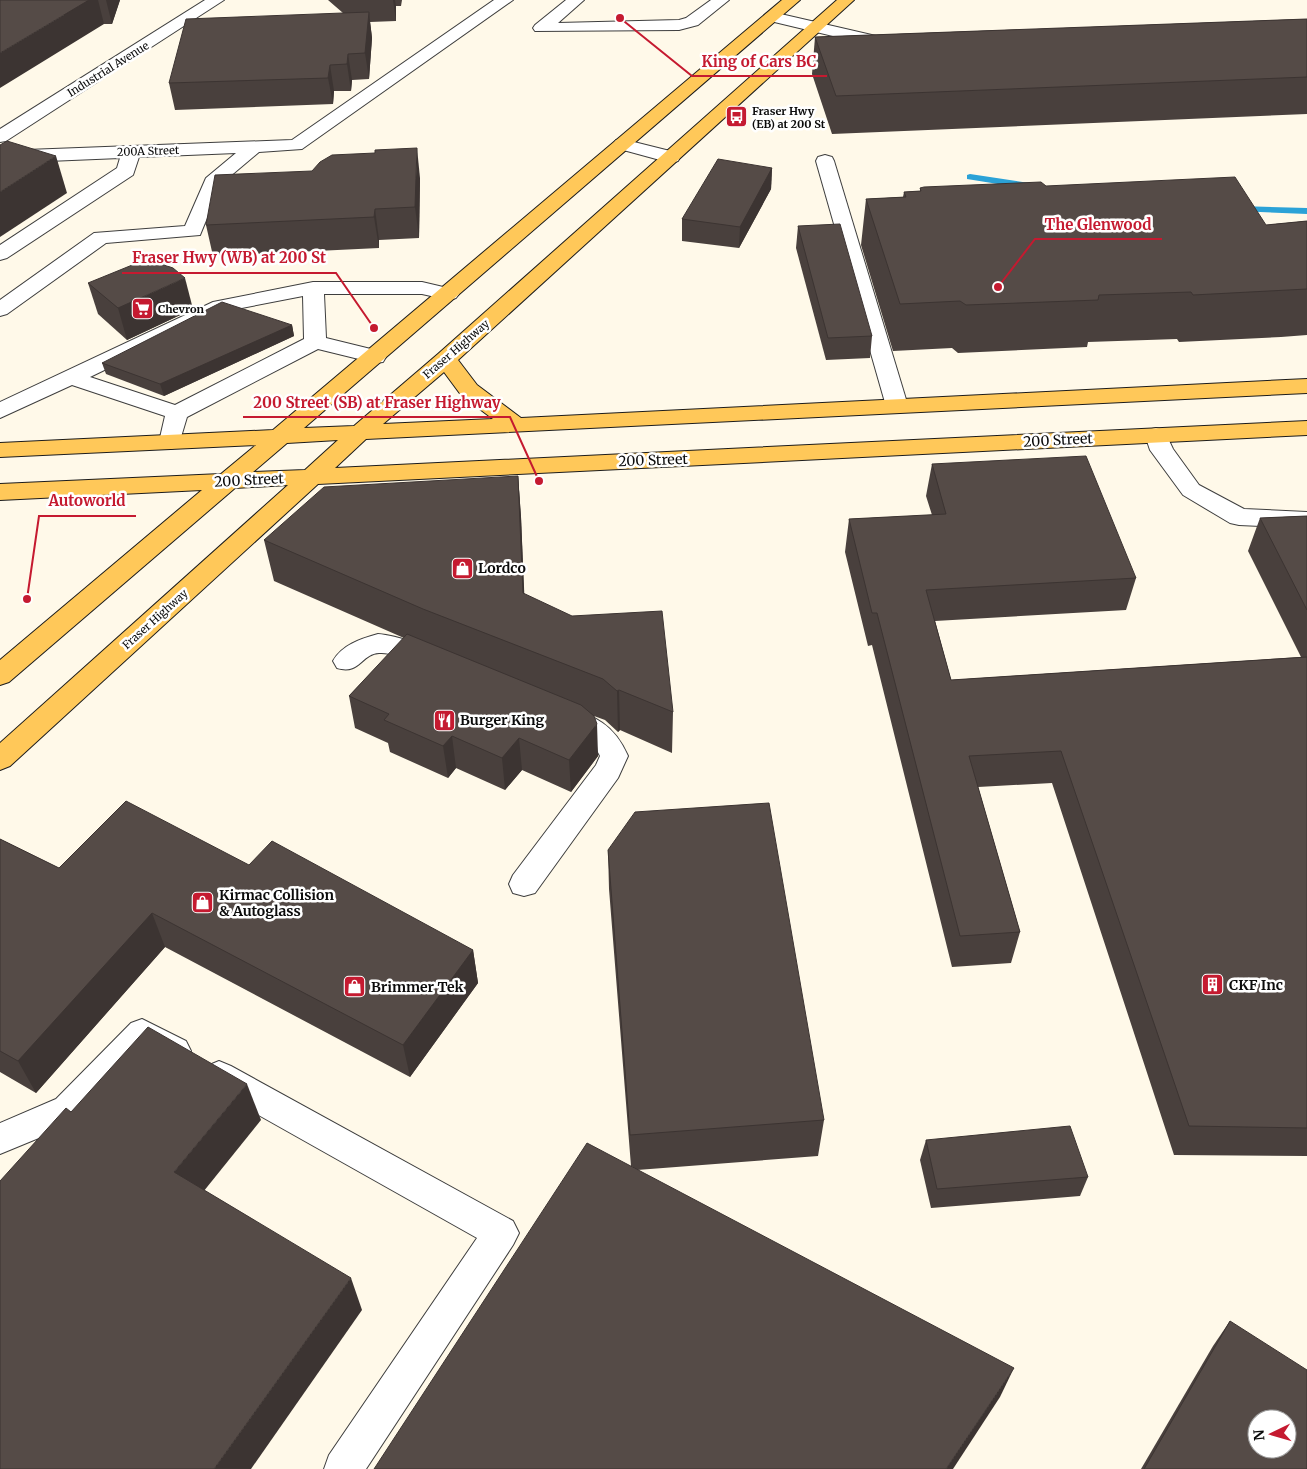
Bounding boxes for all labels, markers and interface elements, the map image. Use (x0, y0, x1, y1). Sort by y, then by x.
street label: Industrial Avenue (65, 38, 152, 100)
callout: King of Cars BC (692, 46, 827, 76)
text: King of Cars BC (701, 52, 817, 71)
place label: Fraser Hwy (EB) at 200 St (752, 104, 826, 131)
bus stop icon: Fraser Hwy (EB) at 200 St (724, 105, 748, 129)
street label: 200A Street (117, 143, 180, 159)
callout: The Glenwood (1035, 209, 1162, 239)
text: The Glenwood (1045, 215, 1151, 234)
callout: Fraser Hwy (WB) at 200 St (122, 243, 336, 273)
text: Fraser Hwy (WB) at 200 St (132, 248, 326, 267)
supermarket icon: Chevron (130, 297, 154, 321)
place label: Chevron (158, 302, 204, 316)
street label: Fraser Highway (420, 316, 492, 382)
callout: 200 Street (SB) at Fraser Highway (243, 387, 510, 417)
text: 200 Street (SB) at Fraser Highway (253, 393, 501, 412)
street label: 200 Street (1023, 429, 1094, 451)
street label: 200 Street (618, 450, 689, 470)
street label: 200 Street (214, 469, 285, 491)
callout: Autoworld (39, 486, 136, 516)
text: Autoworld (47, 491, 126, 510)
shop icon: Lordco (450, 556, 474, 580)
place label: Lordco (478, 559, 526, 577)
street label: Fraser Highway (119, 586, 191, 652)
restaurant icon: Burger King (432, 708, 456, 732)
place label: Burger King (460, 711, 545, 729)
place label: Kirmac Collision & Autoglass (219, 886, 334, 920)
shop icon: Kirmac Collision & Autoglass (191, 891, 215, 915)
building icon: CKF Inc (1201, 973, 1225, 997)
shop icon: Brimmer Tek (343, 975, 367, 999)
place label: CKF Inc (1229, 976, 1283, 994)
place label: Brimmer Tek (371, 978, 465, 996)
north arrow (1247, 1409, 1297, 1459)
text: N (1250, 1429, 1268, 1441)

